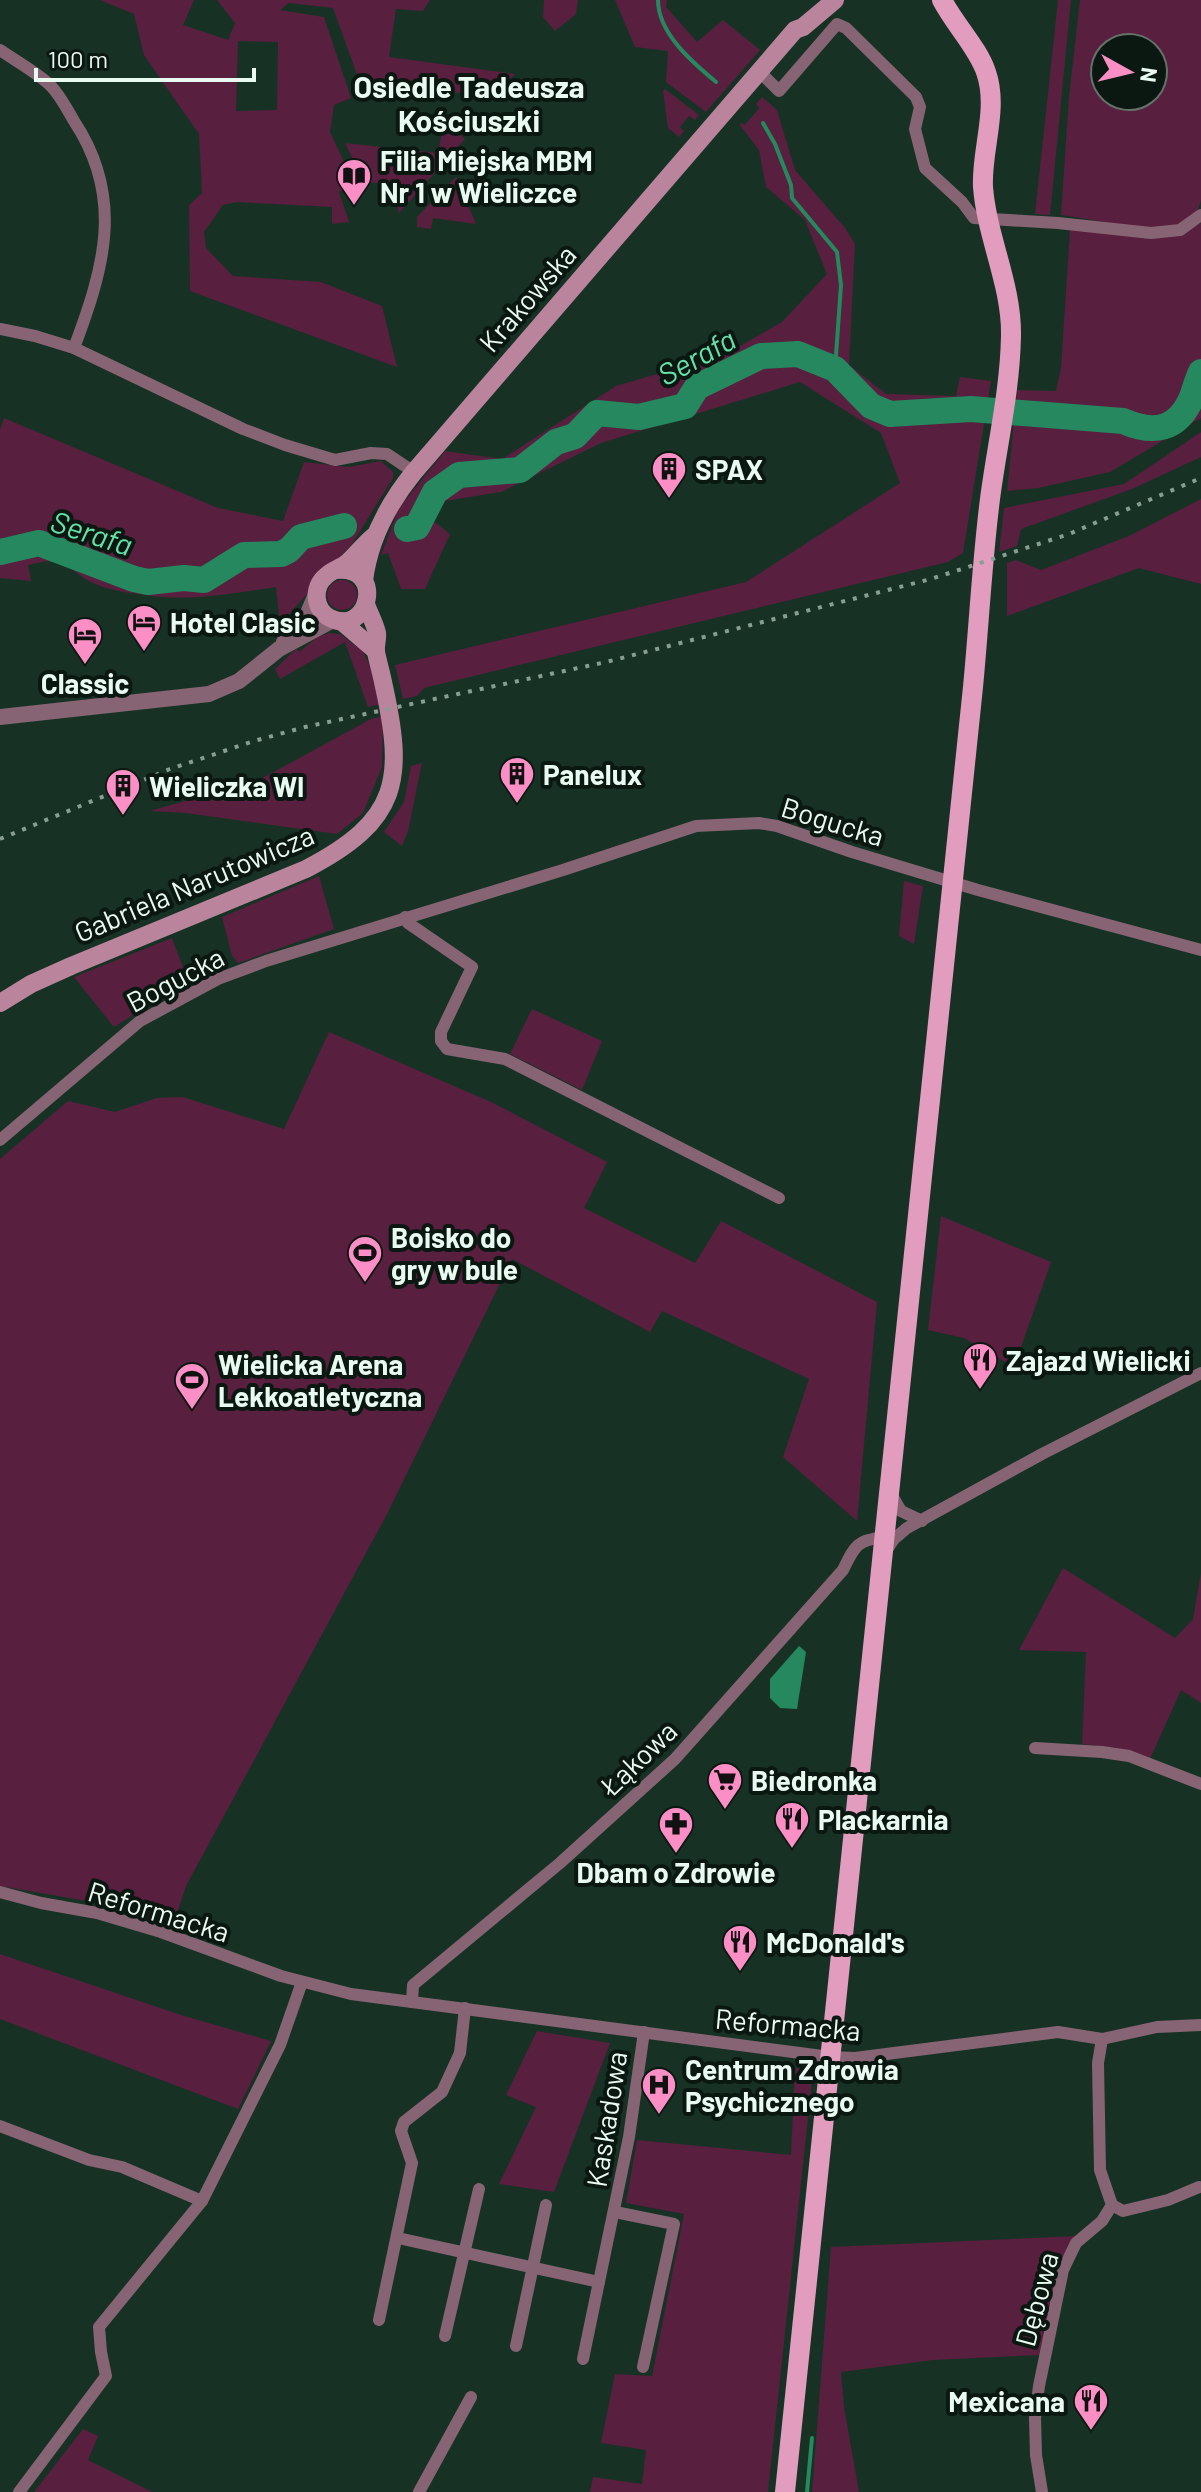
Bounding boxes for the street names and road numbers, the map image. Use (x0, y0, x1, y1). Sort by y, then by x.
street label: Krakowska (471, 238, 583, 358)
street label: Bogucka (778, 789, 888, 853)
street label: Gabriela Narutowicza (69, 817, 319, 949)
street label: Bogucka (120, 939, 230, 1019)
street label: Łąkowa (592, 1713, 683, 1803)
street label: Reformacka (84, 1873, 234, 1949)
street label: Reformacka (714, 2001, 862, 2047)
street label: Kaskadowa (578, 2049, 634, 2189)
street label: Dębowa (1007, 2248, 1065, 2350)

